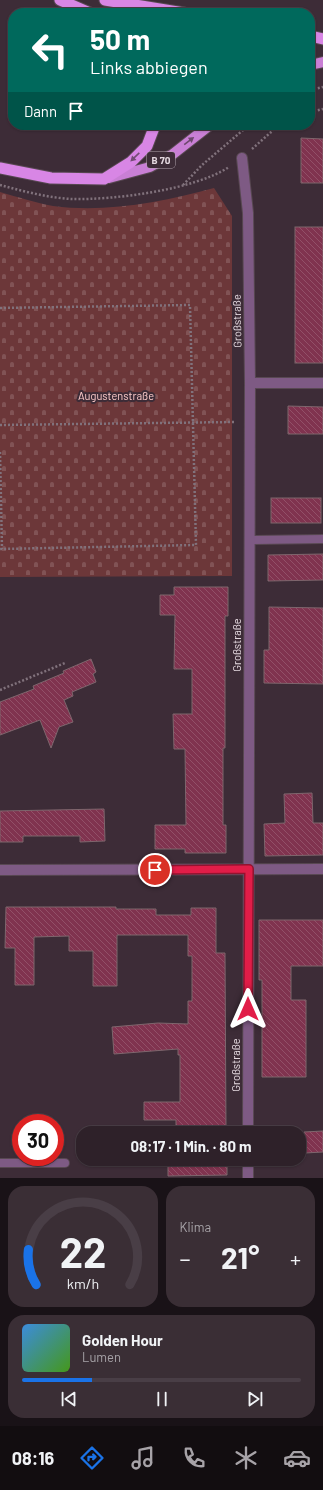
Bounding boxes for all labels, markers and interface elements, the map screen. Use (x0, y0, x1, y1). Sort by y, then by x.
text: 50 m (90, 22, 150, 56)
icon: left (24, 24, 76, 76)
text: Links abbiegen (90, 56, 208, 78)
icon: arrive (65, 100, 87, 122)
text: Dann (24, 102, 57, 120)
one-way arrow (184, 137, 195, 145)
one-way arrow (130, 152, 140, 162)
road number: B 70 (147, 152, 175, 168)
street label: Großstraße (230, 294, 243, 348)
park label: Augustenstraße (78, 389, 154, 402)
street label: Großstraße (230, 618, 243, 672)
pin (138, 853, 172, 887)
icon: arrive (144, 859, 166, 881)
position arrow (227, 988, 269, 1030)
street label: Großstraße (229, 1038, 242, 1092)
speed limit sign: 30 (12, 1114, 64, 1166)
text: 08:17 · 1 Min. · 80 m (130, 1137, 252, 1155)
text: Klima (180, 1219, 211, 1235)
text: 22 (59, 1225, 106, 1275)
text: 21° (221, 1239, 260, 1275)
text: − (180, 1245, 191, 1271)
text: + (290, 1245, 301, 1271)
text: km/h (67, 1274, 99, 1291)
text: Golden Hour (82, 1331, 163, 1349)
text: Lumen (82, 1349, 121, 1365)
icon: previous (58, 1388, 80, 1410)
icon: pause (151, 1388, 173, 1410)
icon: next (244, 1388, 266, 1410)
icon: directions (78, 1444, 106, 1472)
icon: music (129, 1444, 157, 1472)
icon: phone (180, 1444, 208, 1472)
icon: climate (232, 1444, 260, 1472)
icon: car (283, 1444, 311, 1472)
text: 08:16 (12, 1447, 54, 1469)

